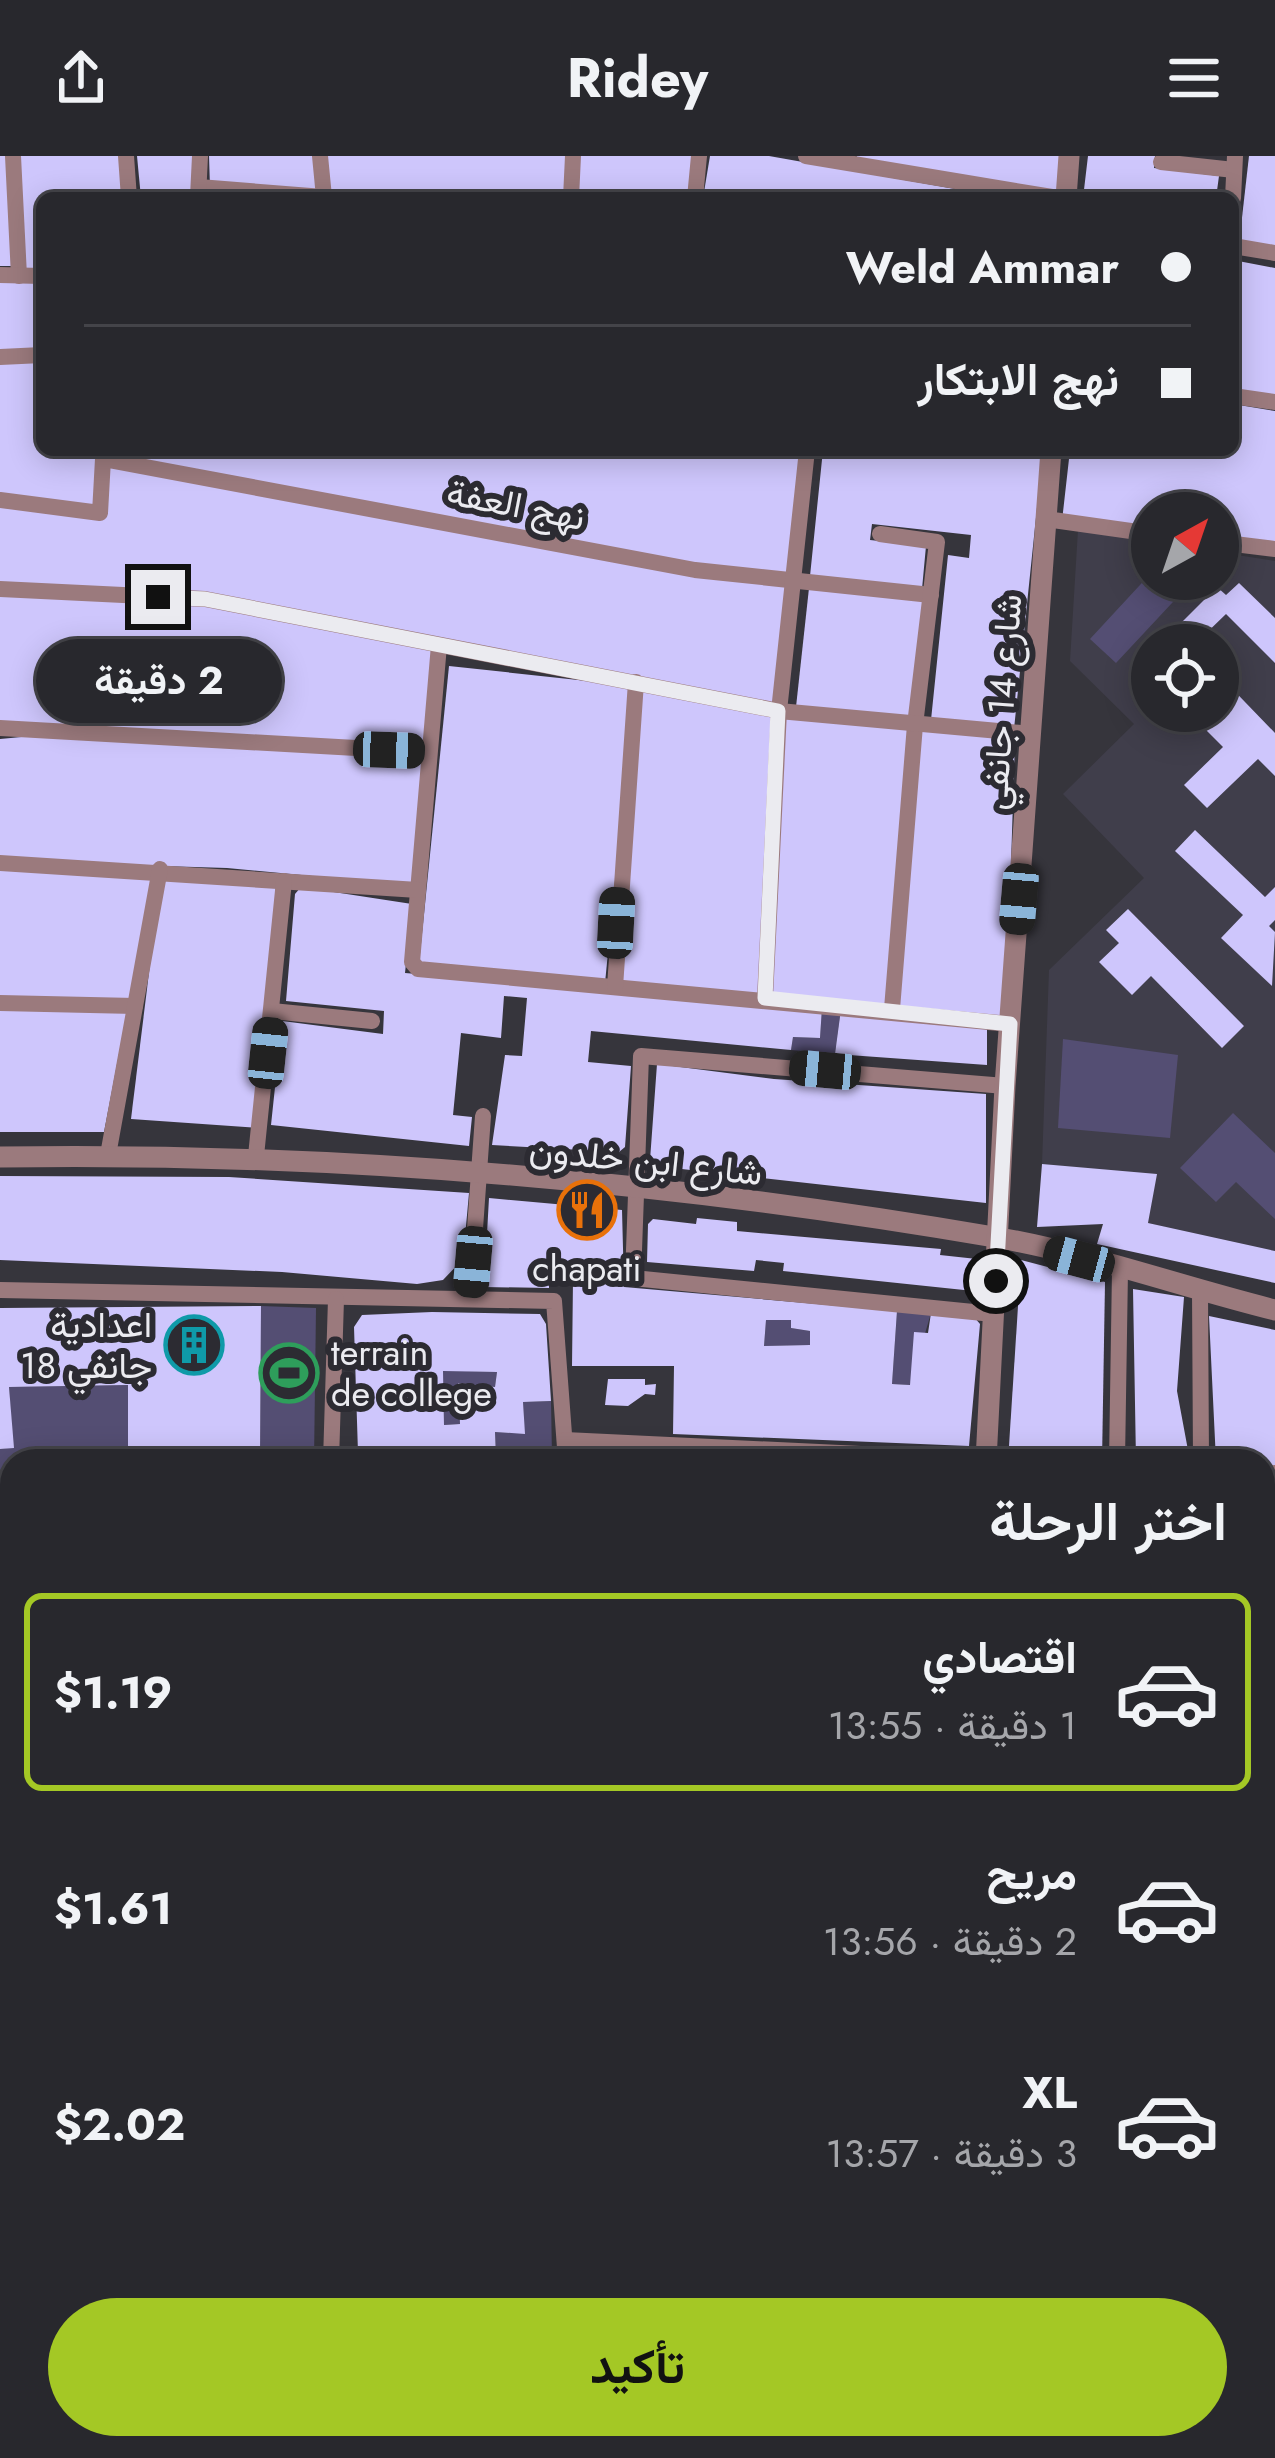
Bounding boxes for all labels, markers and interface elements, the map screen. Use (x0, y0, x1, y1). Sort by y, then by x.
text: Ridey (567, 39, 708, 117)
icon: share (48, 45, 114, 111)
icon: menu (1161, 45, 1227, 111)
text: Weld Ammar (846, 235, 1119, 300)
text: نهج الابتكار (918, 347, 1119, 412)
street label: نهج العفة (442, 465, 590, 543)
north arrow (1131, 492, 1239, 600)
map controls (1131, 492, 1239, 732)
route end (131, 570, 185, 624)
street label: شارع 14 جانفي (968, 592, 1038, 812)
button: locate (1131, 624, 1239, 732)
callout: 2 دقيقة (35, 639, 281, 723)
text: 2 دقيقة (94, 652, 224, 709)
car (352, 731, 426, 769)
car (998, 862, 1040, 936)
car (596, 886, 636, 960)
car (246, 1015, 290, 1091)
car (788, 1049, 862, 1091)
street label: شارع ابن خلدون (527, 1122, 765, 1198)
restaurant icon: chapati (556, 1179, 618, 1241)
car (452, 1225, 494, 1299)
car (1040, 1232, 1118, 1286)
place label: chapati (532, 1242, 642, 1294)
route start (969, 1254, 1023, 1308)
place label: اعدادية 18 جانفي (20, 1298, 152, 1395)
building icon: اعدادية 18 جانفي (163, 1314, 225, 1376)
place label: terrain de college (331, 1326, 492, 1419)
sports icon: terrain de college (258, 1342, 320, 1404)
text: اختر الرحلة (989, 1482, 1227, 1560)
text: اقتصادي (922, 1625, 1077, 1690)
icon: car (1113, 1638, 1221, 1746)
text: $1.19 (54, 1660, 172, 1725)
text: 1 دقيقة · 13:55 (828, 1697, 1077, 1754)
text: مريح (986, 1841, 1077, 1906)
icon: car (1113, 1854, 1221, 1962)
text: $1.61 (54, 1876, 172, 1941)
text: 2 دقيقة · 13:56 (823, 1913, 1077, 1970)
text: XL (1022, 2060, 1077, 2125)
icon: car (1113, 2070, 1221, 2178)
text: $2.02 (54, 2092, 185, 2157)
text: 3 دقيقة · 13:57 (826, 2125, 1077, 2182)
button: تأكيد (48, 2298, 1227, 2436)

